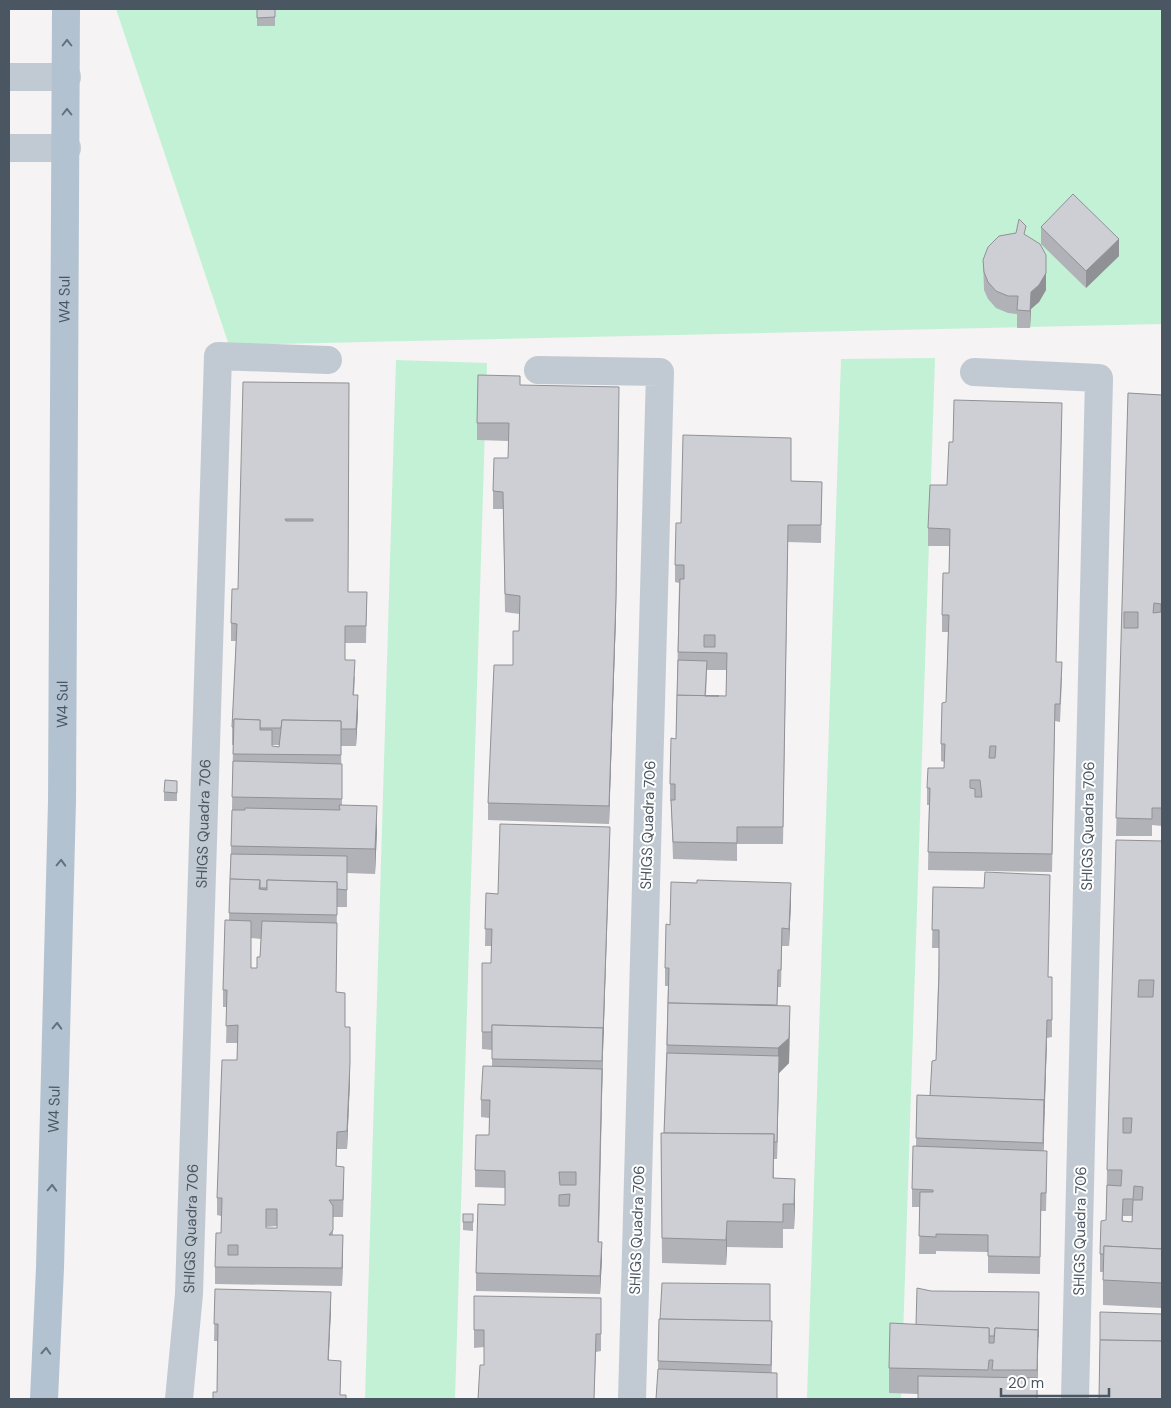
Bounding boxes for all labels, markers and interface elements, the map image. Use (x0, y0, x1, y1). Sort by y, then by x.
one-way arrow (62, 39, 72, 46)
one-way arrow (62, 108, 72, 116)
street label: W4 Sul (54, 275, 75, 323)
street label: W4 Sul (52, 680, 73, 728)
street label: SHIGS Quadra 706 (192, 759, 216, 889)
street label: SHIGS Quadra 706 (636, 760, 660, 890)
street label: SHIGS Quadra 706 (1077, 761, 1099, 891)
one-way arrow (56, 859, 66, 867)
one-way arrow (51, 1021, 62, 1029)
street label: W4 Sul (43, 1085, 65, 1133)
street label: SHIGS Quadra 706 (179, 1163, 203, 1294)
street label: SHIGS Quadra 706 (625, 1165, 649, 1295)
street label: SHIGS Quadra 706 (1069, 1166, 1091, 1296)
one-way arrow (47, 1184, 57, 1192)
one-way arrow (41, 1346, 52, 1354)
scale bar (1001, 1366, 1108, 1398)
text: 20 m (1008, 1373, 1044, 1393)

